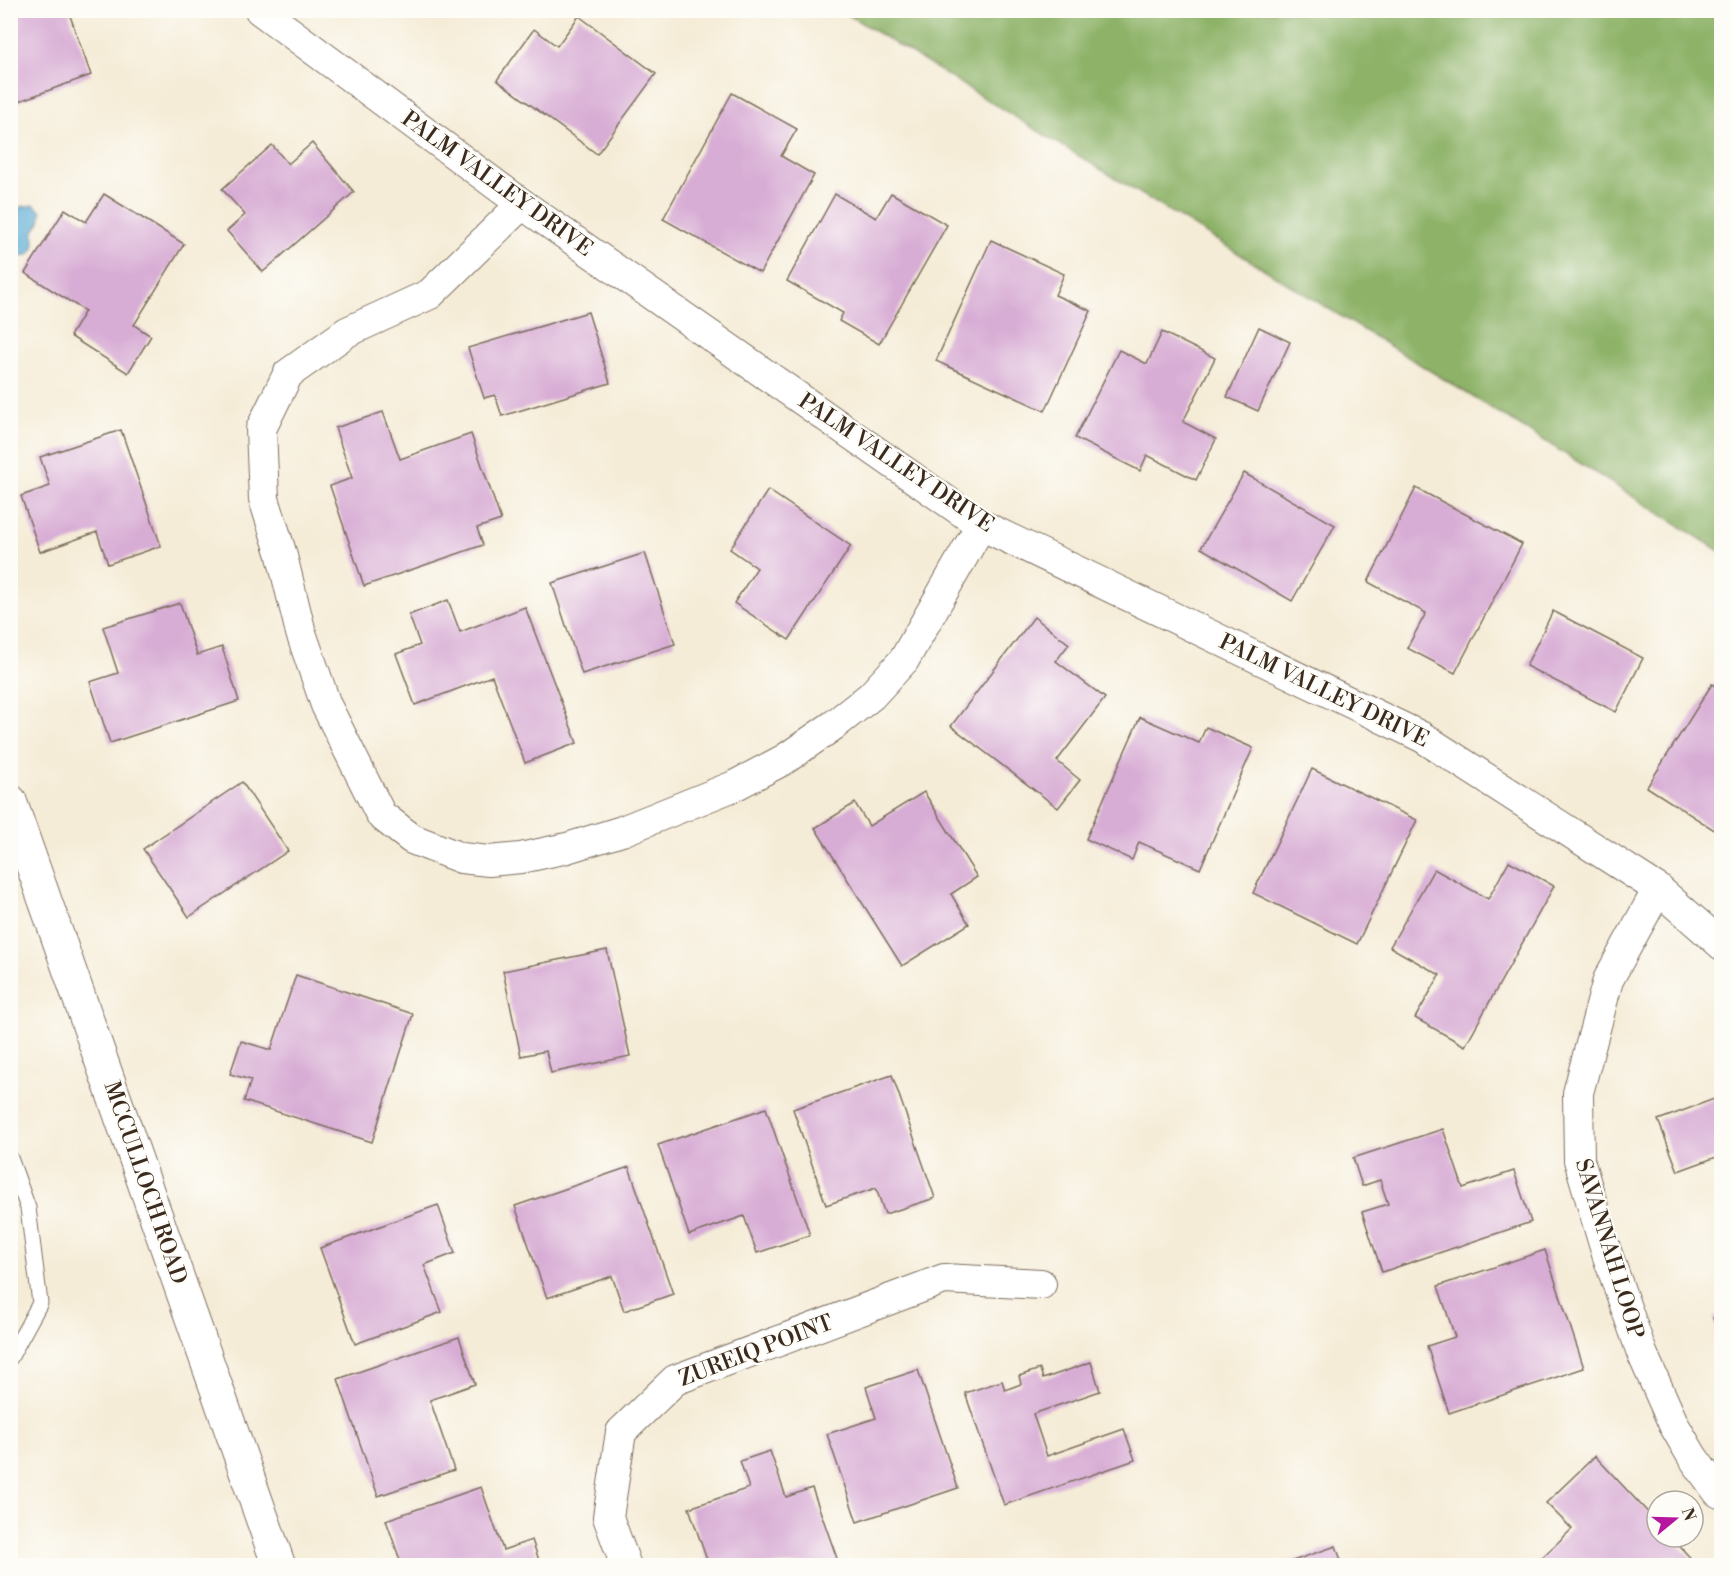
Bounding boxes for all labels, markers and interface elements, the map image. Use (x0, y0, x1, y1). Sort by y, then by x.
street label: PALM VALLEY DRIVE (396, 106, 598, 262)
street label: PALM VALLEY DRIVE (793, 388, 999, 538)
street label: PALM VALLEY DRIVE (1215, 628, 1433, 754)
street label: MCCULLOCH ROAD (98, 1078, 192, 1288)
street label: SAVANNAH LOOP (1569, 1156, 1649, 1342)
street label: ZUREIQ POINT (675, 1309, 837, 1393)
north arrow (1645, 1489, 1705, 1549)
text: N (1677, 1505, 1700, 1524)

